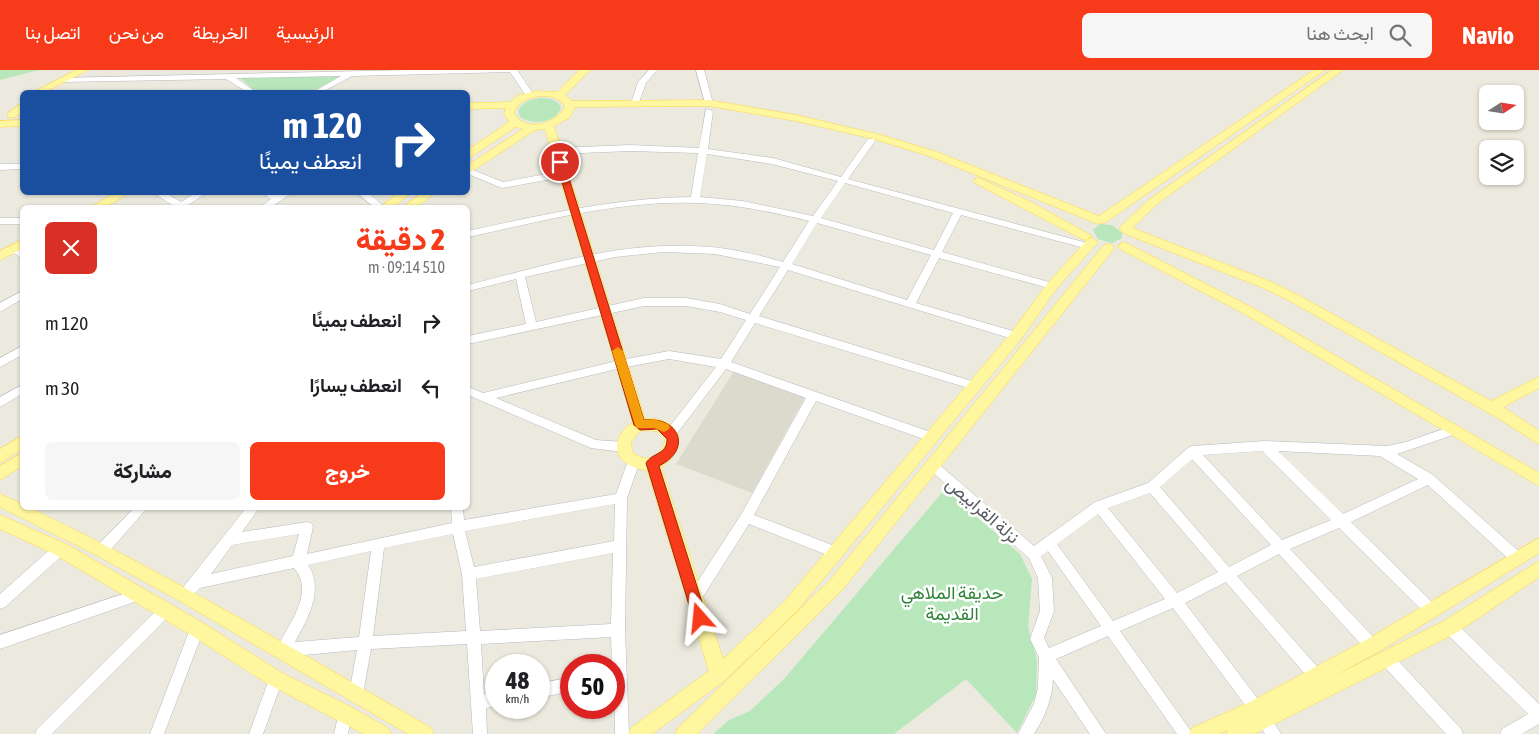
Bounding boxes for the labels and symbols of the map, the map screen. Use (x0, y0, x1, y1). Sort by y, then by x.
north arrow (1479, 85, 1524, 130)
pin (539, 141, 581, 183)
street label: نزلة القرابيص (941, 472, 1024, 548)
park label: حديقة الملاهي القديمة (901, 582, 1003, 624)
position arrow (673, 591, 725, 643)
speed limit sign: 50 (560, 654, 625, 719)

